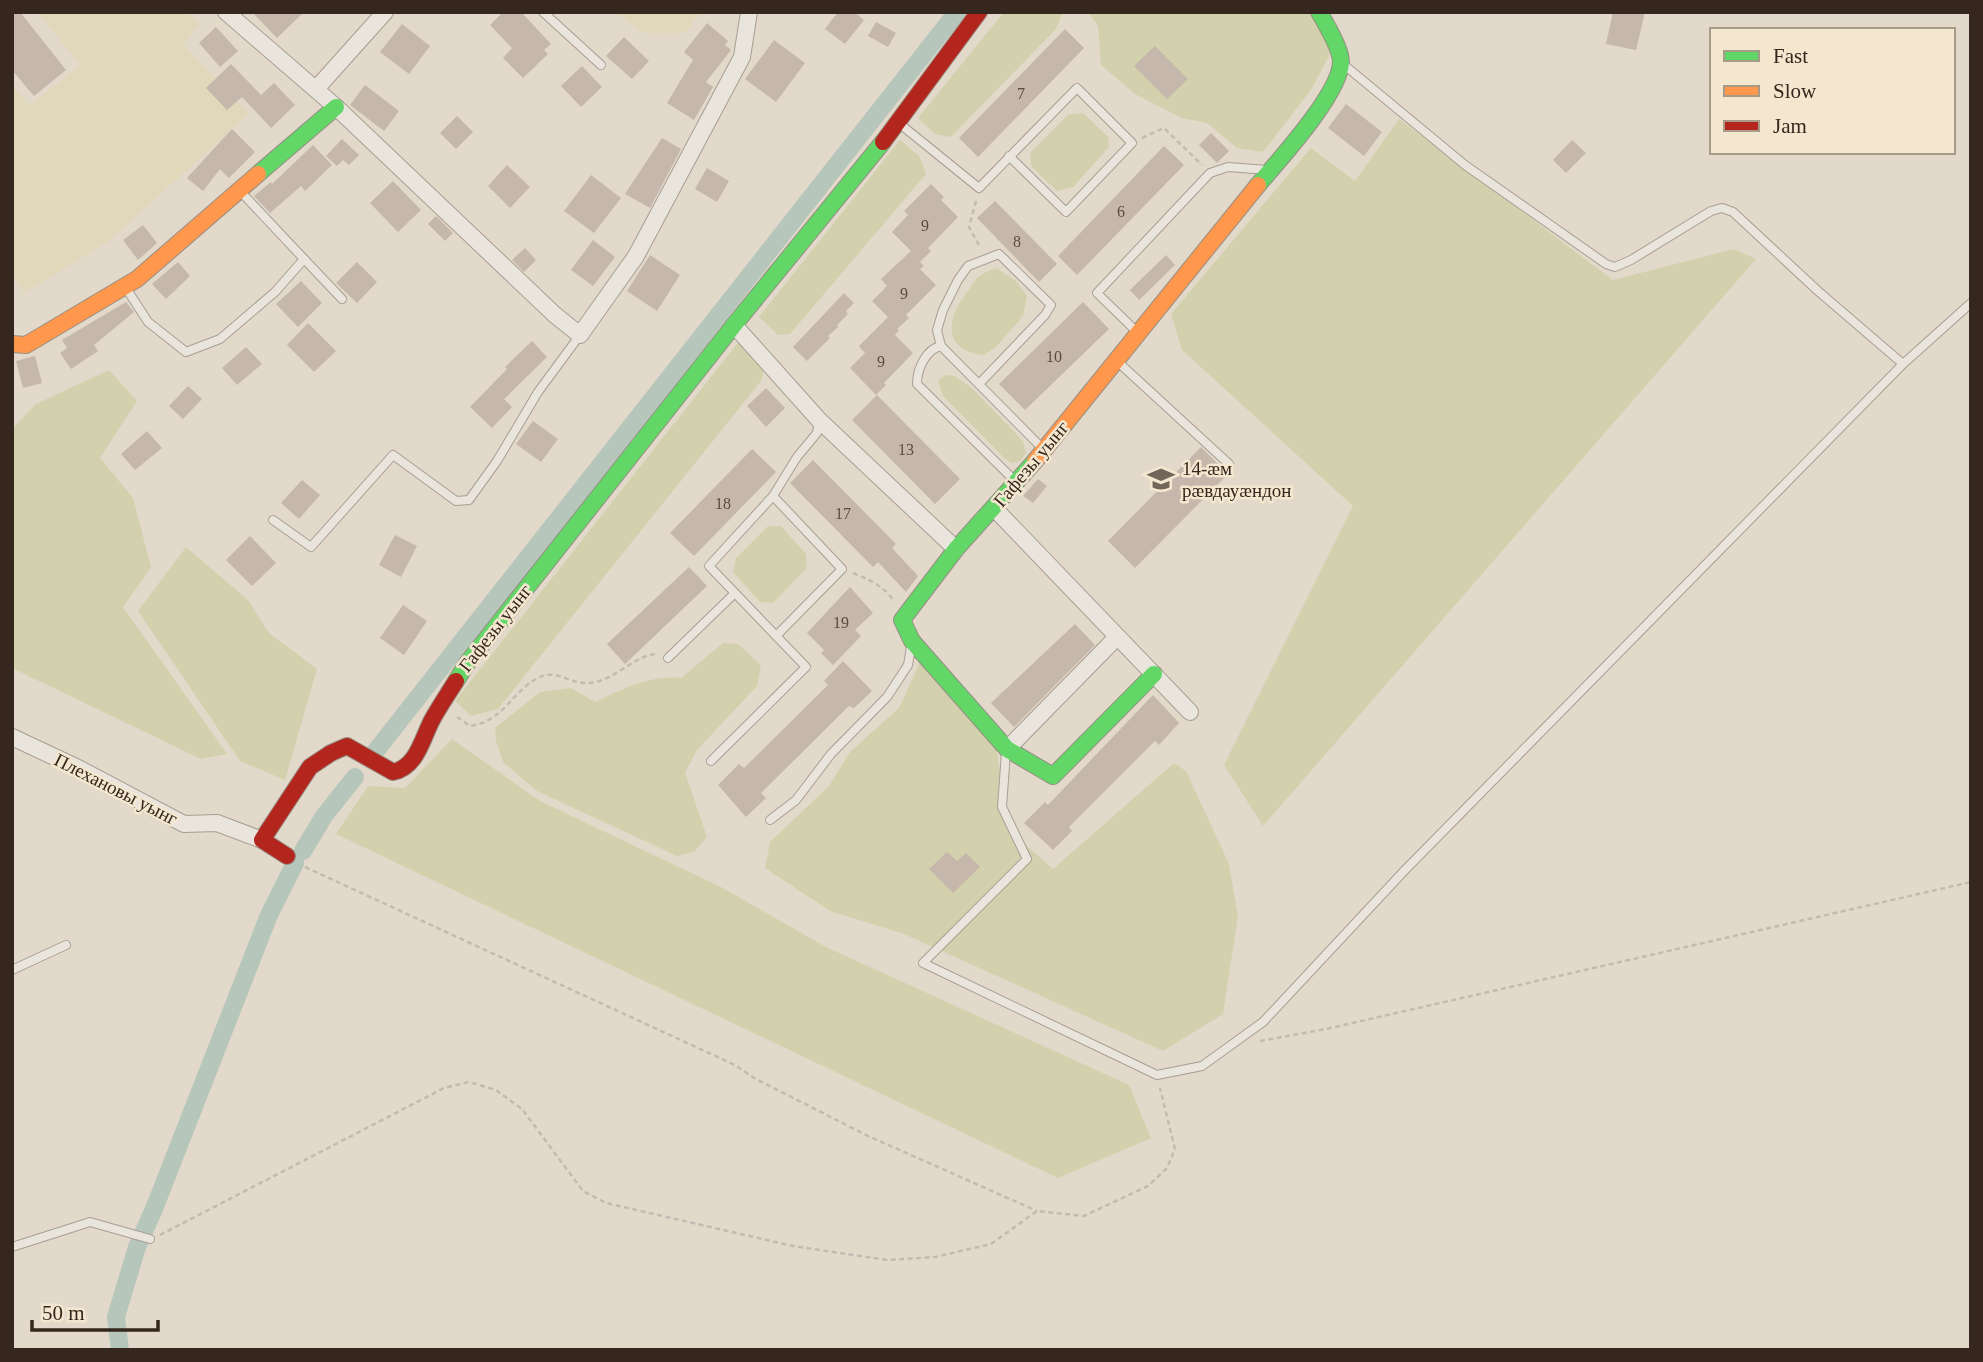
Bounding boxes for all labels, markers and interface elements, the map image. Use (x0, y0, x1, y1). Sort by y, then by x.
legend (1710, 28, 1955, 154)
text: Fast (1773, 44, 1808, 68)
text: Slow (1773, 79, 1817, 103)
house number: 7 (1017, 85, 1025, 102)
text: Jam (1773, 114, 1807, 138)
house number: 6 (1117, 203, 1125, 220)
house number: 9 (921, 217, 929, 234)
house number: 8 (1013, 233, 1021, 250)
house number: 9 (900, 285, 908, 302)
house number: 10 (1046, 348, 1062, 365)
house number: 9 (877, 353, 885, 370)
street label: Гафезы уынг (989, 417, 1073, 511)
house number: 13 (898, 441, 914, 458)
place label: 14-æм рӕвдауӕндон (1182, 458, 1291, 501)
school or university icon: 14-æм рӕвдауӕндон (1146, 464, 1176, 494)
house number: 18 (715, 495, 731, 512)
house number: 17 (835, 505, 851, 522)
street label: Гафезы уынг (454, 580, 536, 676)
house number: 19 (833, 614, 849, 631)
street label: Плехановы уынг (51, 749, 181, 829)
scale bar (32, 1288, 158, 1332)
text: 50 m (42, 1301, 85, 1325)

